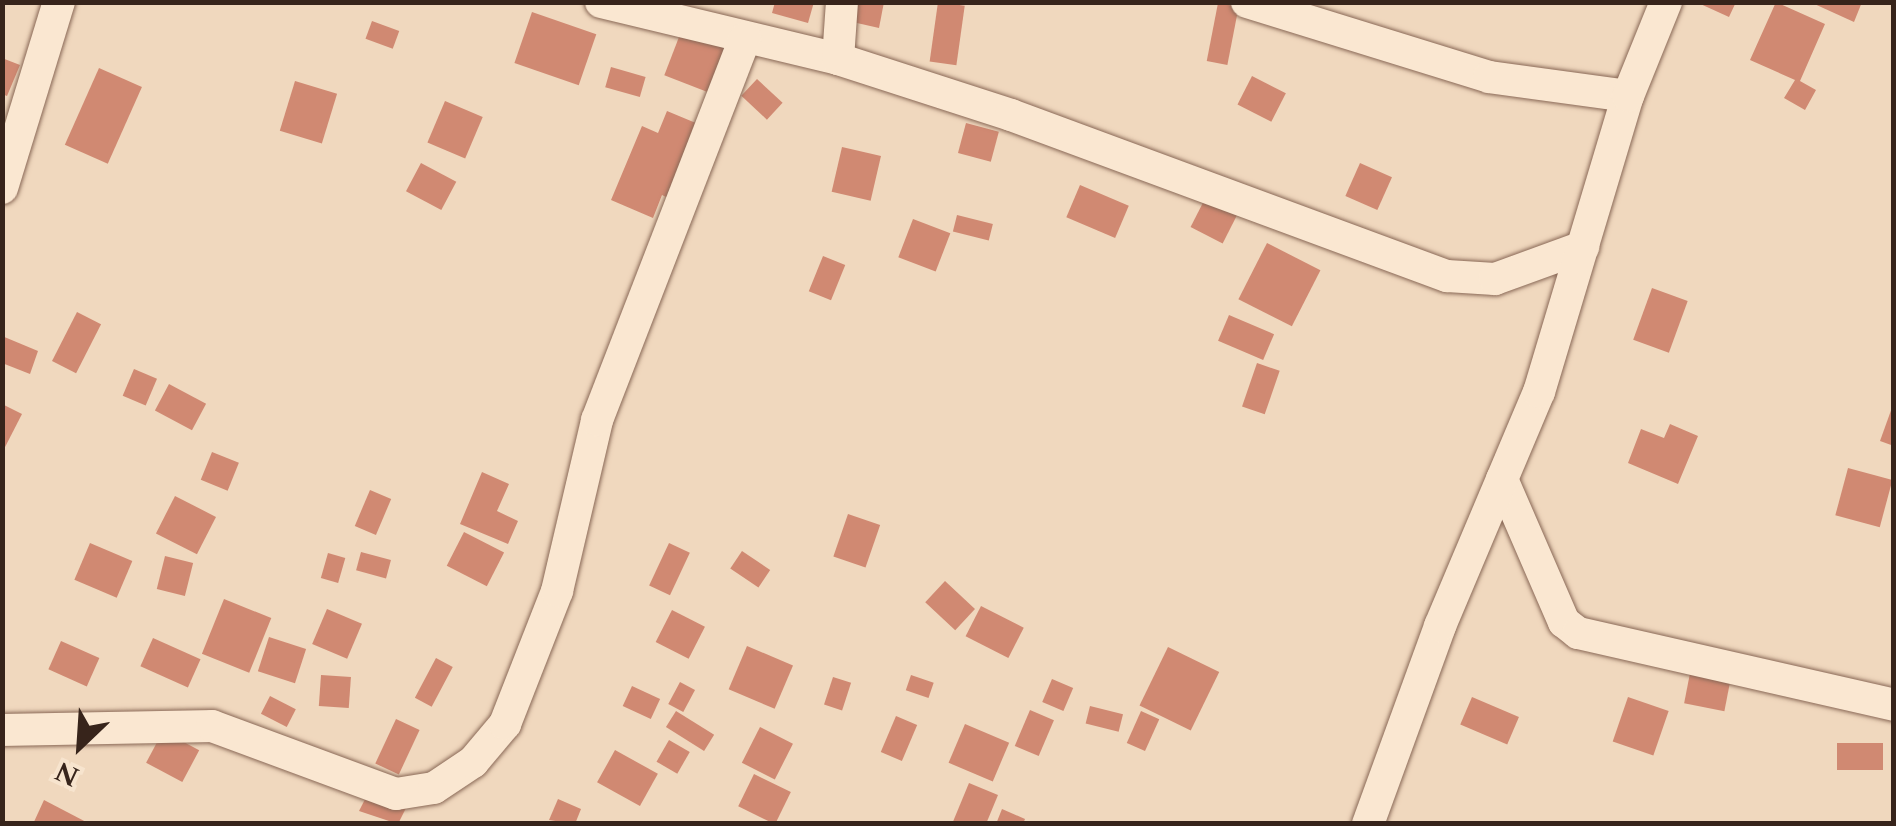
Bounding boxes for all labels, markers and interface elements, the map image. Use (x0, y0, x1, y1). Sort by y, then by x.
north arrow (30, 696, 130, 796)
text: N (48, 749, 87, 798)

